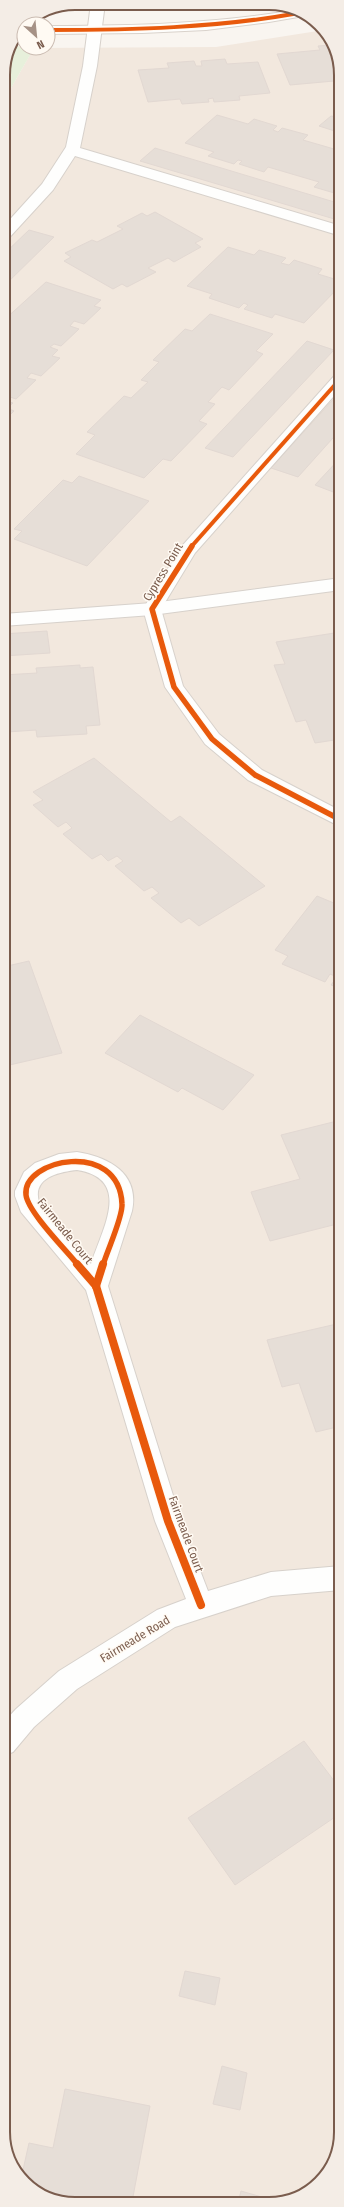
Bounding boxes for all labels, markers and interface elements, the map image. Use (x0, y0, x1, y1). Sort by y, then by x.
north arrow (16, 16, 56, 56)
text: N (34, 37, 46, 52)
street label: Cypress Point (140, 540, 186, 604)
street label: Fairmeade Court (34, 1195, 96, 1267)
street label: Fairmeade Court (166, 1494, 206, 1574)
street label: Fairmeade Road (98, 1613, 172, 1665)

